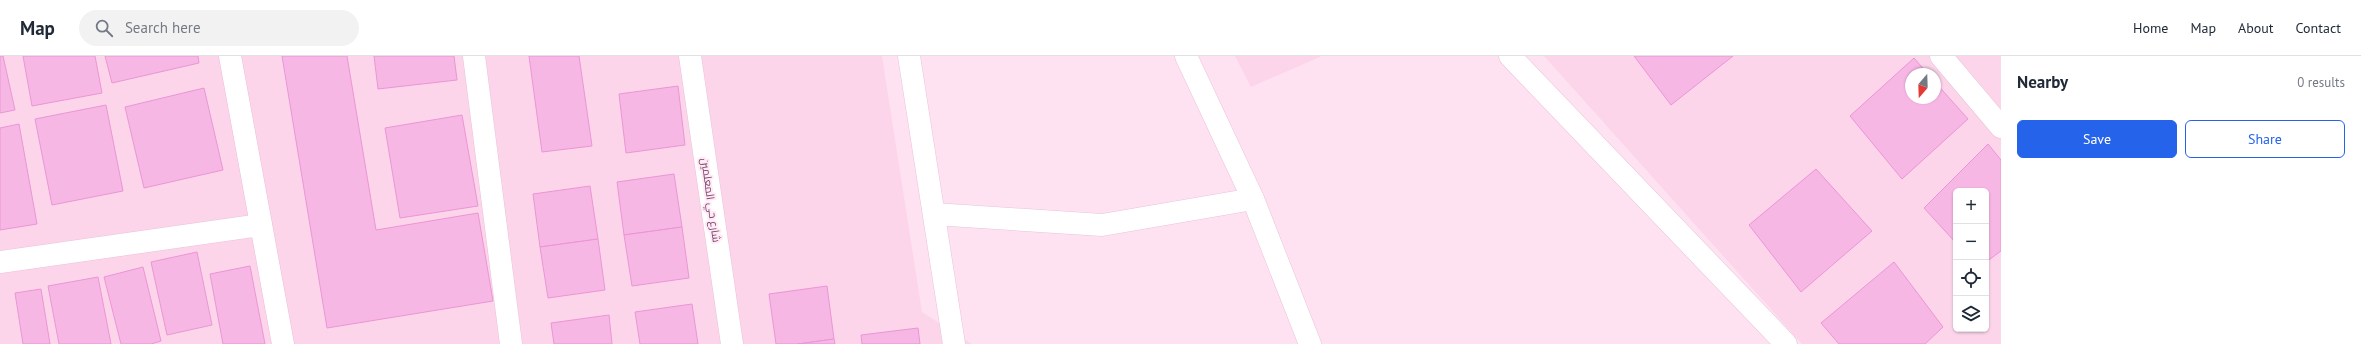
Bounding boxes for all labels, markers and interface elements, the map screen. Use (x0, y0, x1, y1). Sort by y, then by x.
search box (79, 10, 359, 46)
text: Map (20, 16, 55, 40)
icon: search (93, 17, 115, 39)
text: Search here (125, 18, 201, 37)
text: Home (2133, 19, 2168, 37)
text: Map (2190, 19, 2216, 37)
text: About (2238, 19, 2274, 37)
text: Contact (2296, 19, 2341, 37)
north arrow (1905, 68, 1941, 104)
text: Nearby (2017, 71, 2068, 93)
text: 0 results (2297, 74, 2345, 91)
button: Save (2017, 120, 2177, 158)
button: Share (2185, 120, 2345, 158)
street label: شارع حي المعلمين (696, 157, 724, 243)
map controls (1953, 188, 1989, 332)
button: + (1953, 188, 1989, 224)
button: − (1953, 224, 1989, 260)
button: locate (1953, 260, 1989, 296)
button: layers (1953, 296, 1989, 332)

